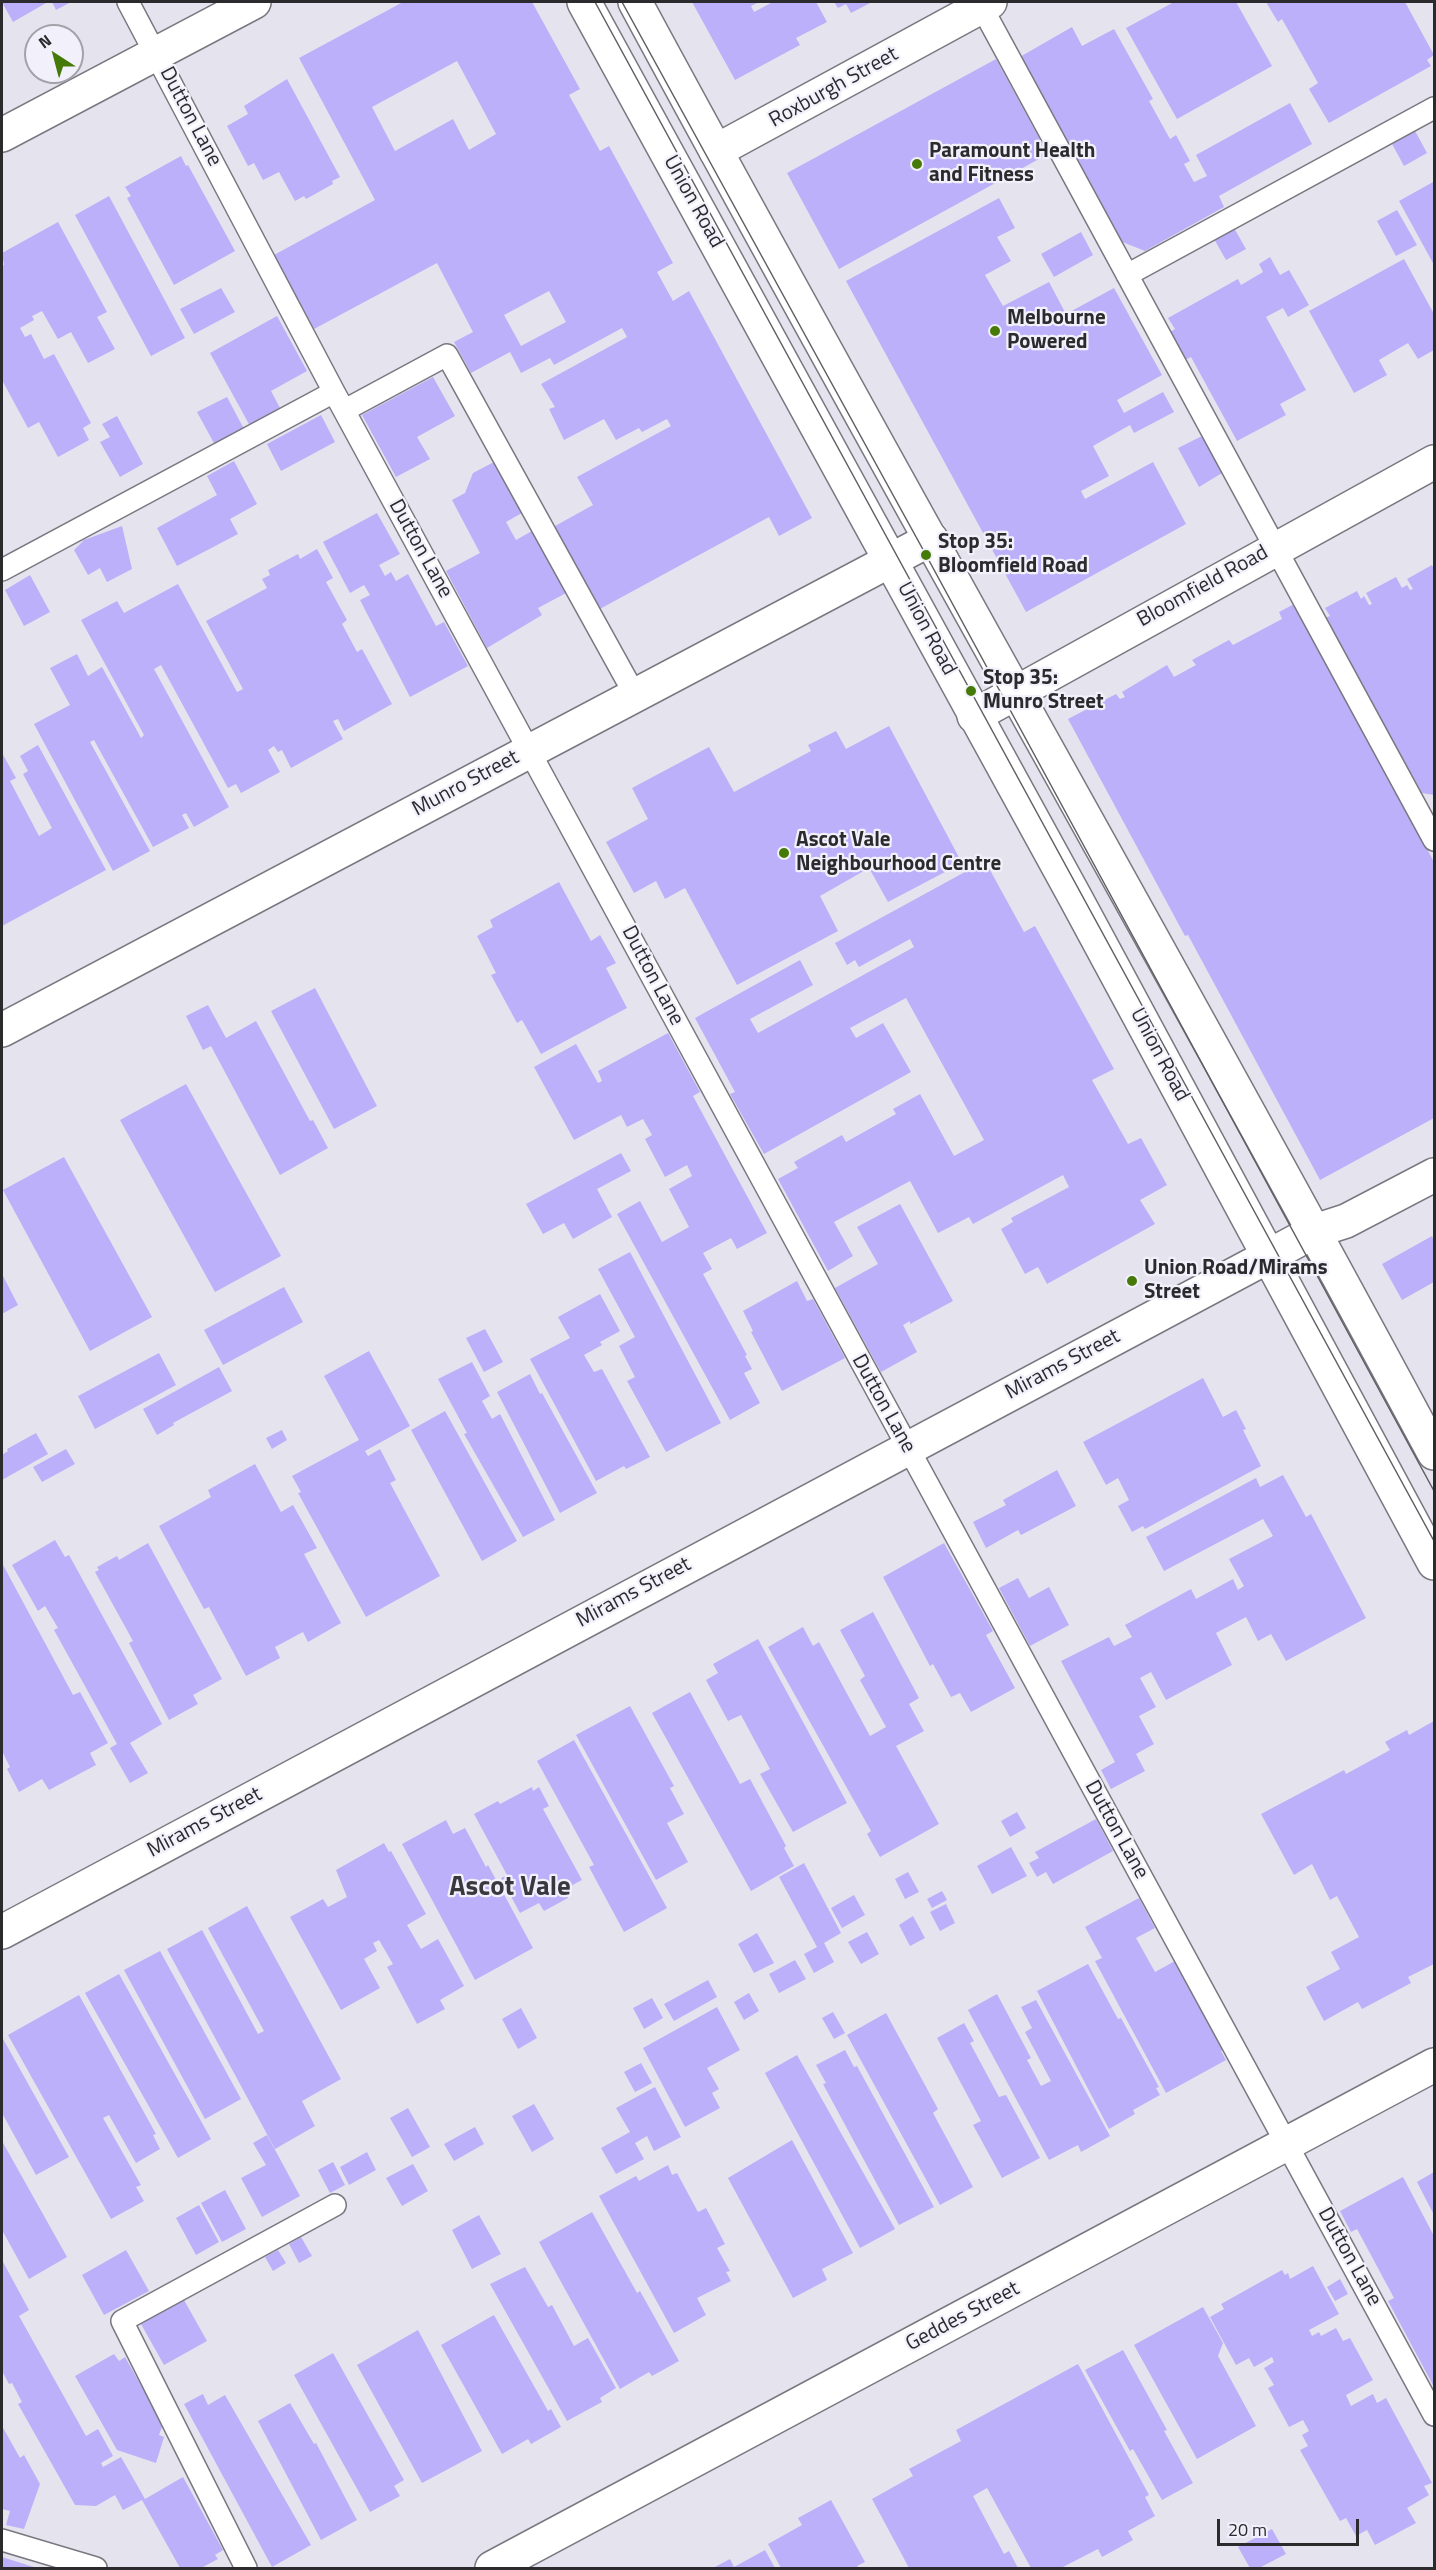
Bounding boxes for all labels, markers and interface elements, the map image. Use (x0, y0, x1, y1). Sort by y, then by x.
north arrow (24, 24, 84, 84)
text: N (33, 28, 56, 54)
street label: Roxburgh Street (765, 42, 903, 134)
street label: Dutton Lane (153, 63, 227, 171)
place label: Paramount Health and Fitness (929, 139, 1095, 189)
street label: Union Road (657, 151, 729, 253)
marker: Paramount Health and Fitness (910, 157, 924, 171)
place label: Melbourne Powered (1007, 306, 1106, 356)
marker: Melbourne Powered (988, 324, 1002, 338)
street label: Dutton Lane (383, 495, 457, 603)
place label: Stop 35: Bloomfield Road (938, 530, 1088, 580)
street label: Bloomfield Road (1133, 541, 1273, 633)
marker: Stop 35: Bloomfield Road (919, 548, 933, 562)
street label: Union Road (891, 578, 961, 680)
place label: Stop 35: Munro Street (983, 666, 1104, 716)
marker: Stop 35: Munro Street (964, 684, 978, 698)
street label: Munro Street (408, 745, 524, 823)
place label: Ascot Vale Neighbourhood Centre (796, 828, 1001, 878)
marker: Ascot Vale Neighbourhood Centre (777, 846, 791, 860)
street label: Dutton Lane (615, 922, 689, 1030)
street label: Union Road (1124, 1004, 1194, 1106)
place label: Union Road/Mirams Street (1144, 1256, 1328, 1306)
marker: Union Road/Mirams Street (1125, 1274, 1139, 1288)
street label: Mirams Street (1001, 1324, 1125, 1406)
street label: Dutton Lane (846, 1350, 920, 1458)
street label: Mirams Street (572, 1552, 696, 1634)
street label: Dutton Lane (1079, 1776, 1153, 1884)
street label: Mirams Street (143, 1782, 267, 1864)
district label: Ascot Vale (449, 1872, 571, 1904)
street label: Dutton Lane (1312, 2203, 1386, 2311)
street label: Geddes Street (902, 2277, 1024, 2357)
scale bar (1220, 2507, 1362, 2545)
text: 20 m (1228, 2516, 1267, 2543)

